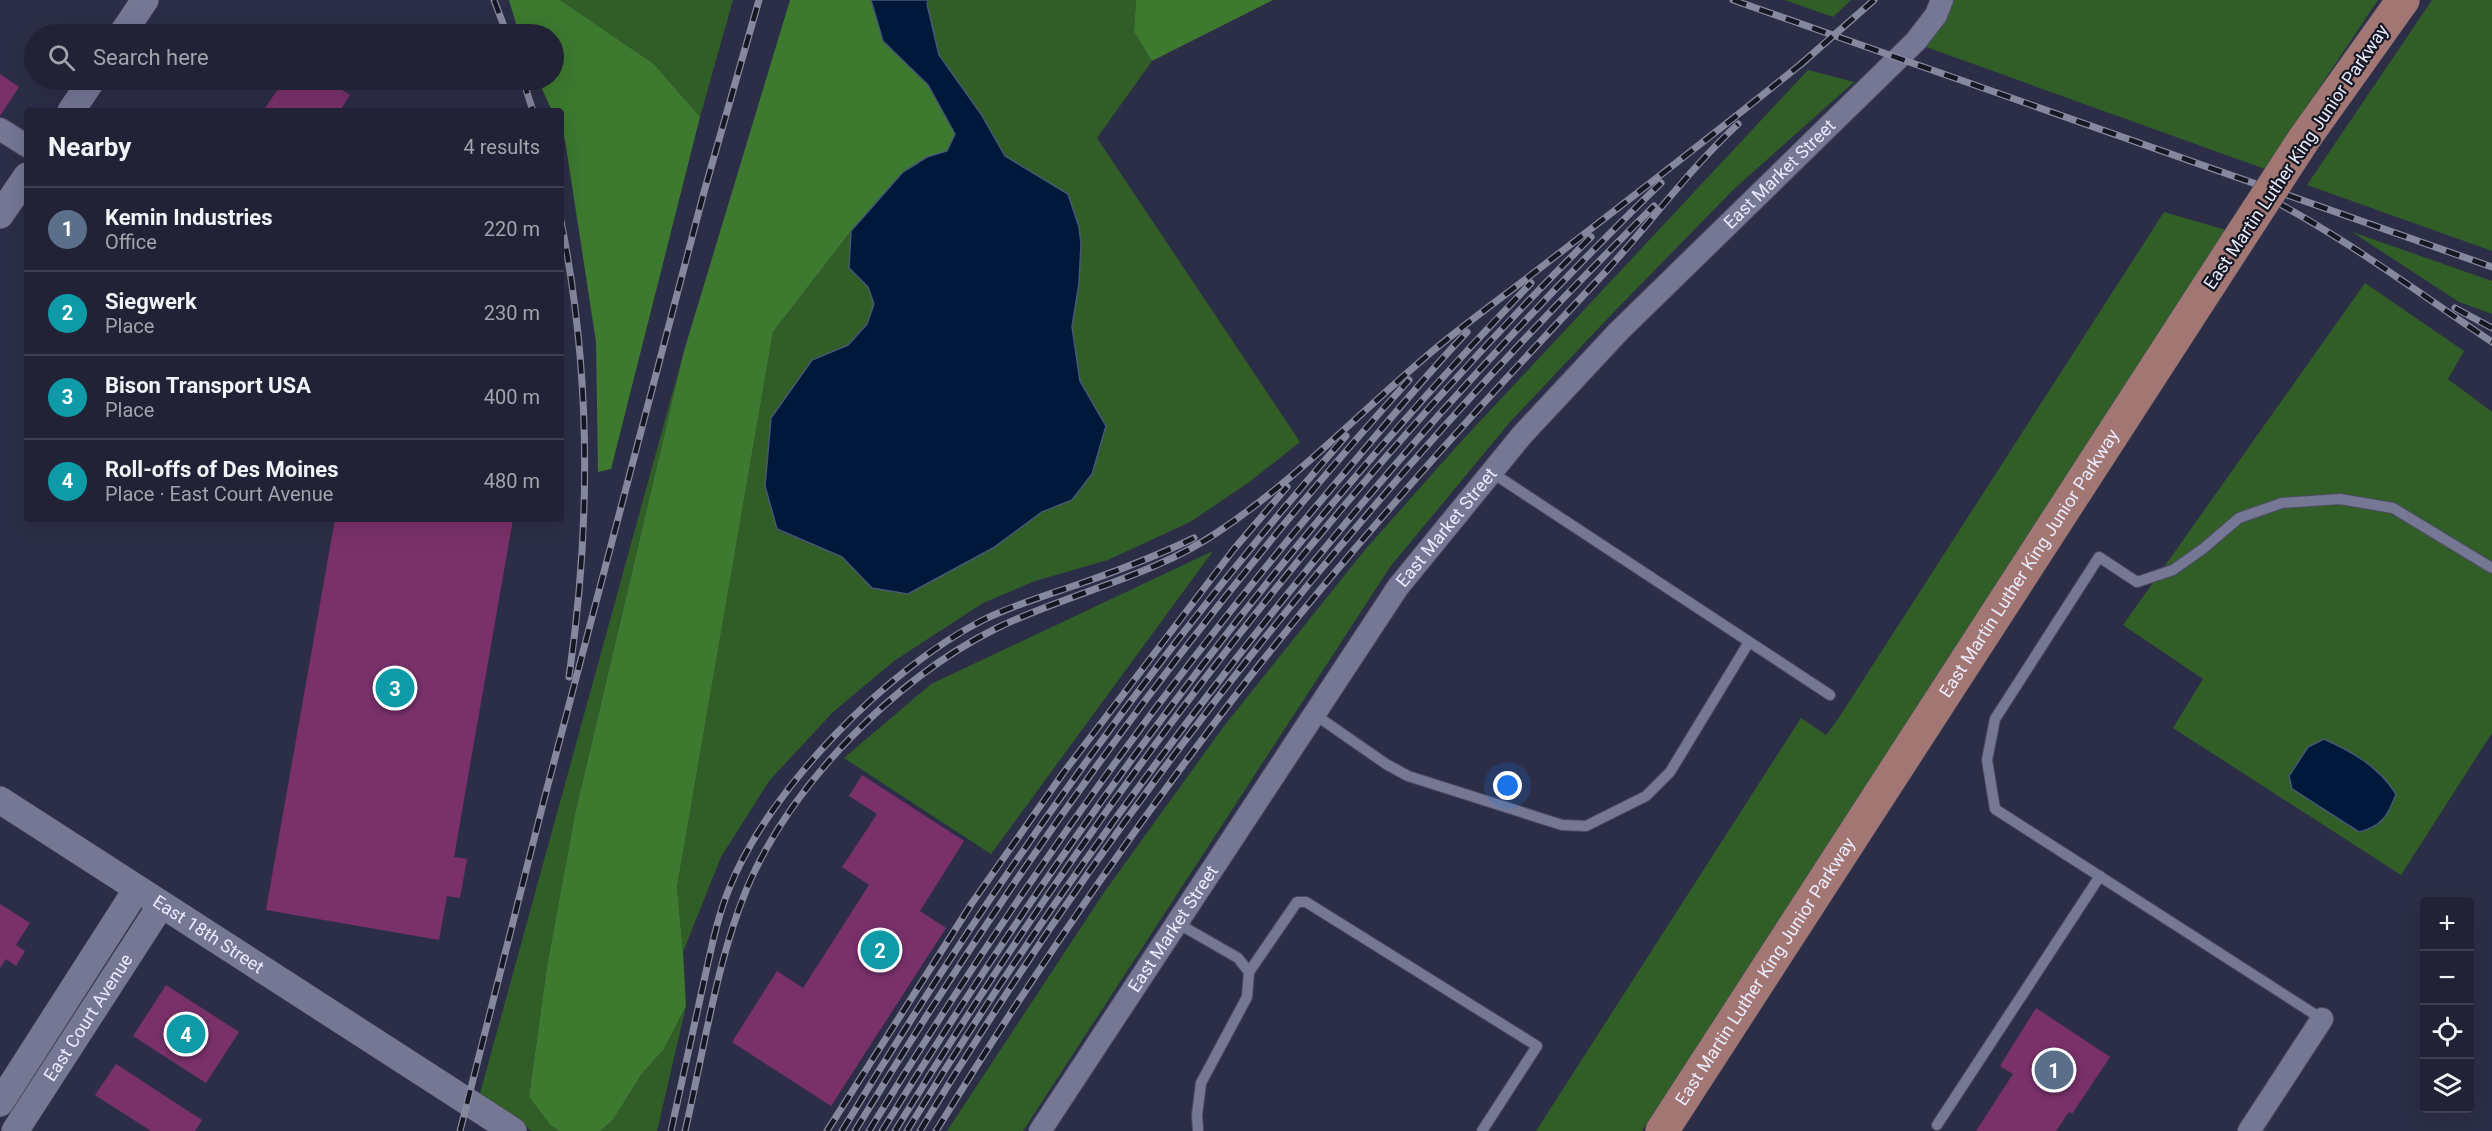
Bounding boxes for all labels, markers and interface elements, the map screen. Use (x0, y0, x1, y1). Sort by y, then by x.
street label: East Martin Luther King Junior Parkway (2199, 20, 2393, 293)
search box (24, 24, 564, 90)
icon: search (45, 41, 78, 74)
text: Search here (93, 45, 209, 70)
street label: East Market Street (1719, 115, 1839, 233)
text: Nearby (48, 132, 131, 162)
text: 4 results (464, 135, 540, 159)
text: Kemin Industries (105, 205, 273, 230)
text: 1 (62, 217, 73, 241)
text: 220 m (484, 217, 540, 241)
text: Office (105, 230, 157, 254)
text: Siegwerk (105, 289, 197, 314)
text: 2 (62, 301, 73, 325)
text: 230 m (484, 301, 540, 325)
text: Place (105, 314, 154, 338)
text: Bison Transport USA (105, 373, 311, 398)
text: 3 (62, 385, 73, 409)
text: 400 m (484, 385, 540, 409)
text: Place (105, 398, 154, 422)
street label: East Martin Luther King Junior Parkway (1934, 425, 2123, 701)
text: Roll-offs of Des Moines (105, 457, 338, 482)
street label: East Market Street (1391, 463, 1501, 591)
text: 4 (62, 469, 73, 493)
text: 480 m (484, 469, 540, 493)
text: Place · East Court Avenue (105, 482, 333, 506)
pin: 3 (376, 666, 414, 710)
your location (1493, 771, 1522, 800)
street label: East Martin Luther King Junior Parkway (1670, 833, 1859, 1109)
street label: East Market Street (1123, 861, 1222, 996)
street label: East 18th Street (149, 891, 268, 978)
map controls (2420, 897, 2474, 1113)
button: + (2420, 897, 2474, 951)
pin: 2 (860, 928, 900, 972)
street label: East Court Avenue (39, 950, 137, 1085)
button: − (2420, 951, 2474, 1005)
button: locate (2420, 1005, 2474, 1059)
pin: 4 (166, 1012, 206, 1056)
pin: 1 (2034, 1048, 2074, 1092)
button: layers (2420, 1059, 2474, 1113)

